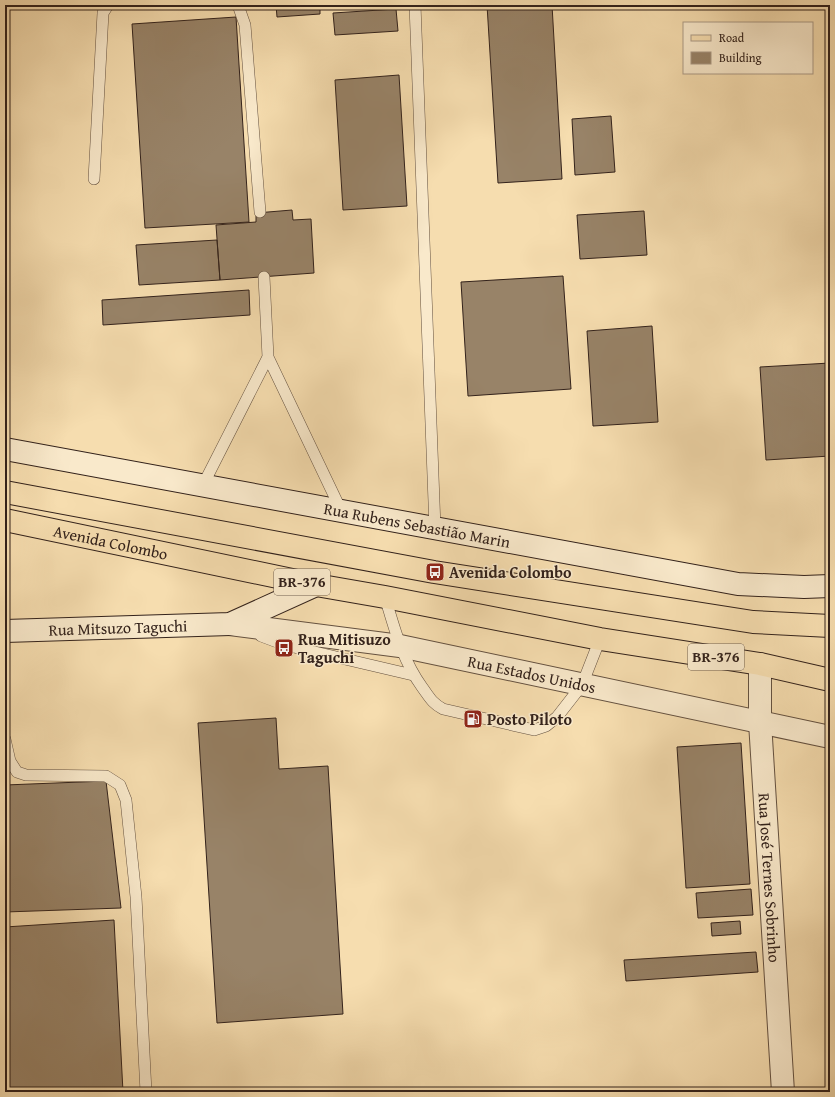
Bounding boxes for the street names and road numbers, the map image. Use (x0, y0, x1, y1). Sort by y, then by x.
street label: Rua Rubens Sebastião Marin (322, 496, 512, 554)
street label: Avenida Colombo (51, 518, 170, 566)
road number: BR-376 (274, 569, 330, 595)
street label: Rua Mitsuzo Taguchi (48, 613, 188, 642)
road number: BR-376 (688, 644, 744, 670)
street label: Rua Estados Unidos (465, 649, 598, 699)
street label: Rua José Ternes Sobrinho (752, 792, 787, 963)

